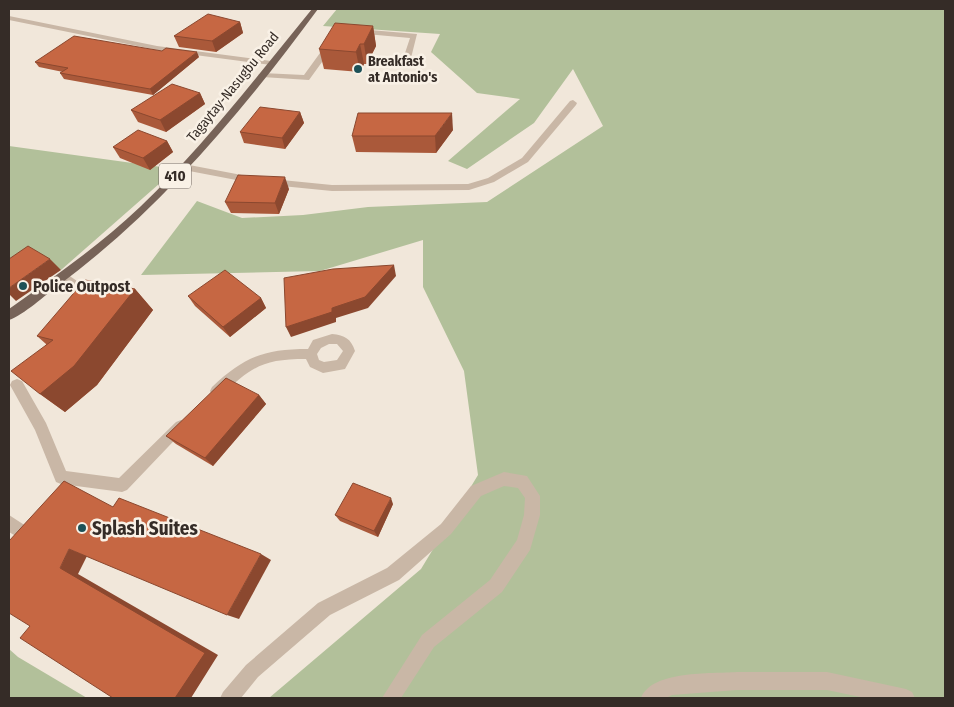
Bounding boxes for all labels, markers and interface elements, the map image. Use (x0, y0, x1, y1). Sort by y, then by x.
street label: Tagaytay-Nasugbu Road (183, 29, 283, 145)
place label: Breakfast at Antonio's (368, 53, 437, 86)
marker: Breakfast at Antonio's (352, 63, 364, 75)
road number: 410 (159, 164, 191, 188)
place label: Police Outpost (33, 277, 131, 296)
marker: Police Outpost (17, 280, 29, 292)
place label: Splash Suites (92, 517, 198, 540)
marker: Splash Suites (76, 522, 88, 534)

